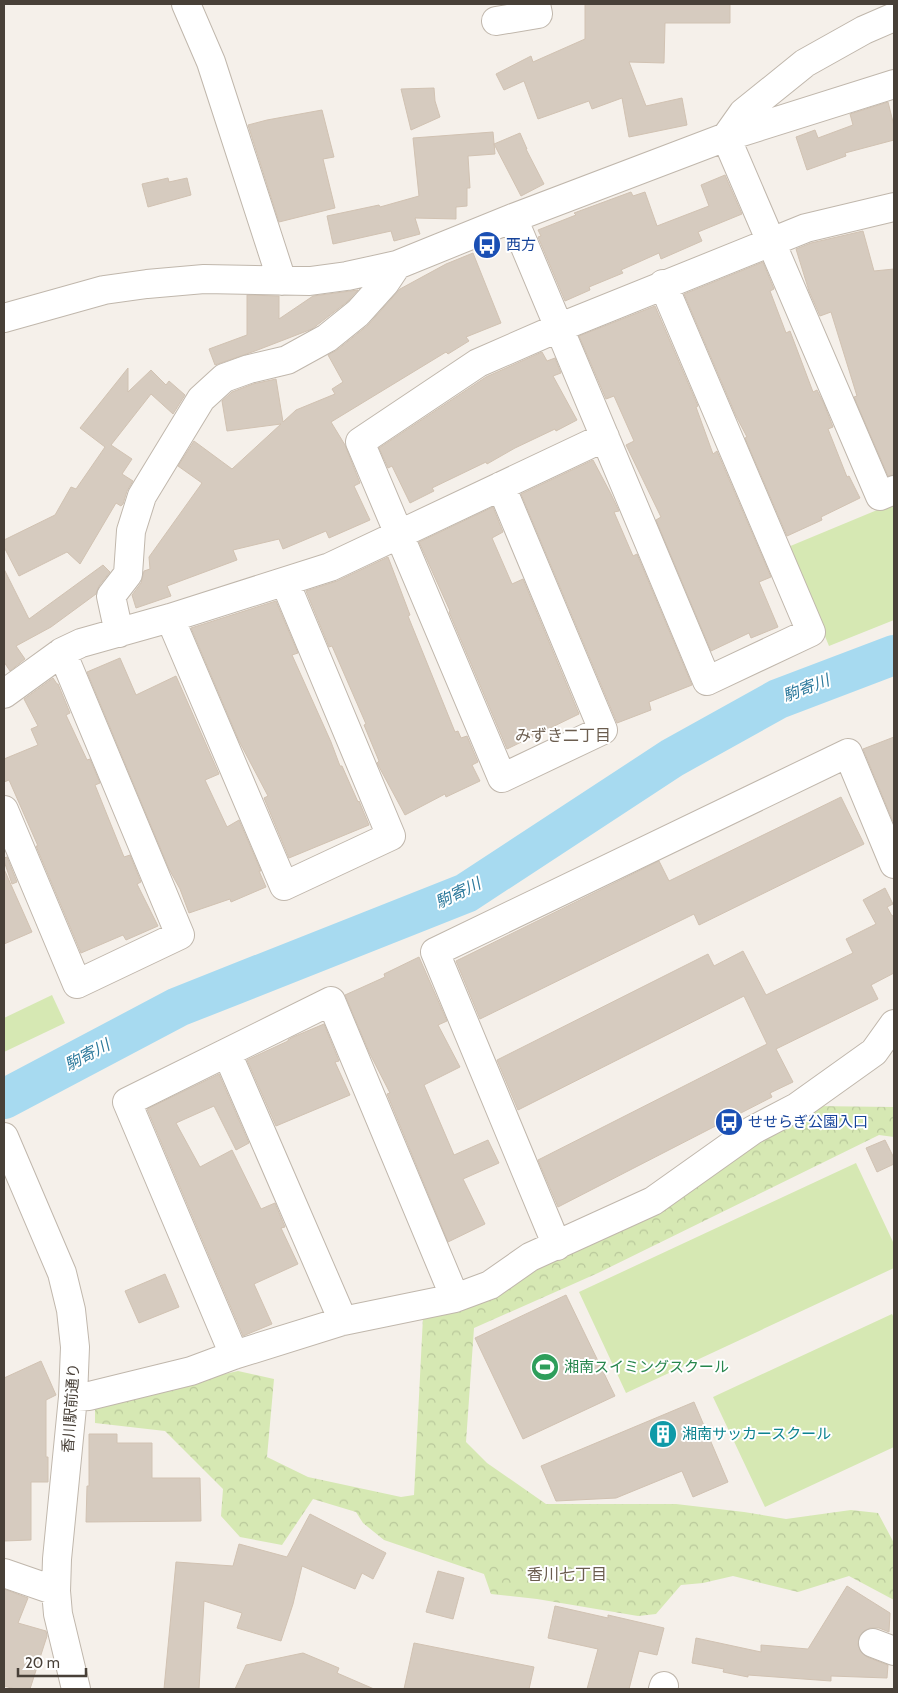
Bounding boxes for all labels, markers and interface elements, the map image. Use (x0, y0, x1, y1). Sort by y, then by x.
bus stop icon: 西方 (472, 230, 502, 260)
place label: 西方 (506, 236, 536, 254)
water label: 駒寄川 (780, 670, 834, 705)
district label: みずき二丁目 (515, 726, 611, 745)
water label: 駒寄川 (432, 873, 486, 912)
water label: 駒寄川 (61, 1034, 114, 1075)
bus stop icon: せせらぎ公園入口 (714, 1107, 744, 1137)
place label: せせらぎ公園入口 (748, 1113, 868, 1131)
sports icon: 湘南スイミングスクール (530, 1352, 560, 1382)
place label: 湘南スイミングスクール (564, 1358, 729, 1376)
street label: 香川駅前通り (59, 1362, 83, 1454)
building icon: 湘南サッカースクール (648, 1419, 678, 1449)
place label: 湘南サッカースクール (682, 1425, 831, 1443)
district label: 香川七丁目 (527, 1565, 607, 1584)
scale bar (18, 1646, 85, 1678)
text: 20 m (25, 1654, 60, 1672)

